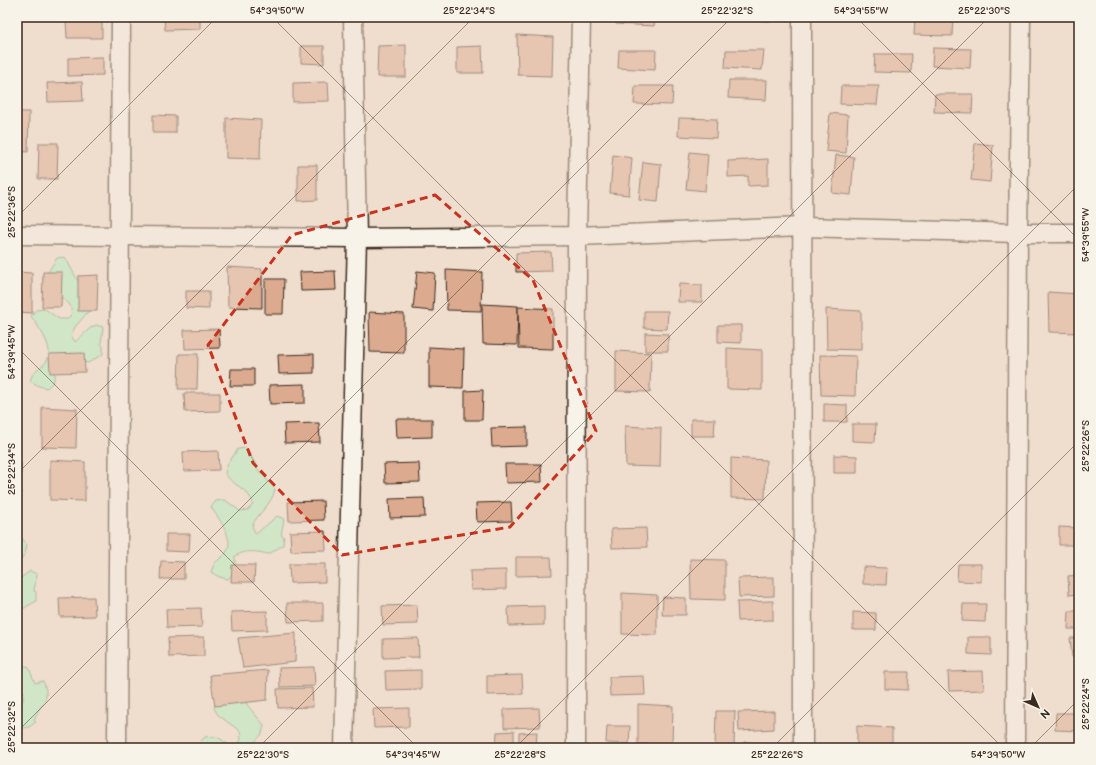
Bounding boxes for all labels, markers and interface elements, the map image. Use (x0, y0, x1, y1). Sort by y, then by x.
text: 54°39'50"W (250, 5, 304, 17)
text: 25°22'34"S (443, 5, 495, 17)
text: 25°22'32"S (701, 5, 753, 17)
text: 54°39'55"W (834, 5, 888, 17)
text: 25°22'30"S (958, 5, 1010, 17)
text: 25°22'36"S (6, 186, 18, 238)
text: 54°39'55"W (1080, 208, 1092, 262)
text: 54°39'45"W (6, 325, 18, 379)
text: 25°22'26"S (1080, 420, 1092, 472)
text: 25°22'34"S (6, 443, 18, 495)
text: 25°22'24"S (1080, 678, 1092, 730)
north arrow (1018, 687, 1058, 727)
text: 25°22'32"S (6, 701, 18, 753)
text: N (1037, 706, 1052, 721)
text: 25°22'30"S (237, 749, 289, 761)
text: 54°39'45"W (386, 749, 440, 761)
text: 25°22'28"S (494, 749, 546, 761)
text: 25°22'26"S (751, 749, 803, 761)
text: 54°39'50"W (971, 749, 1025, 761)

